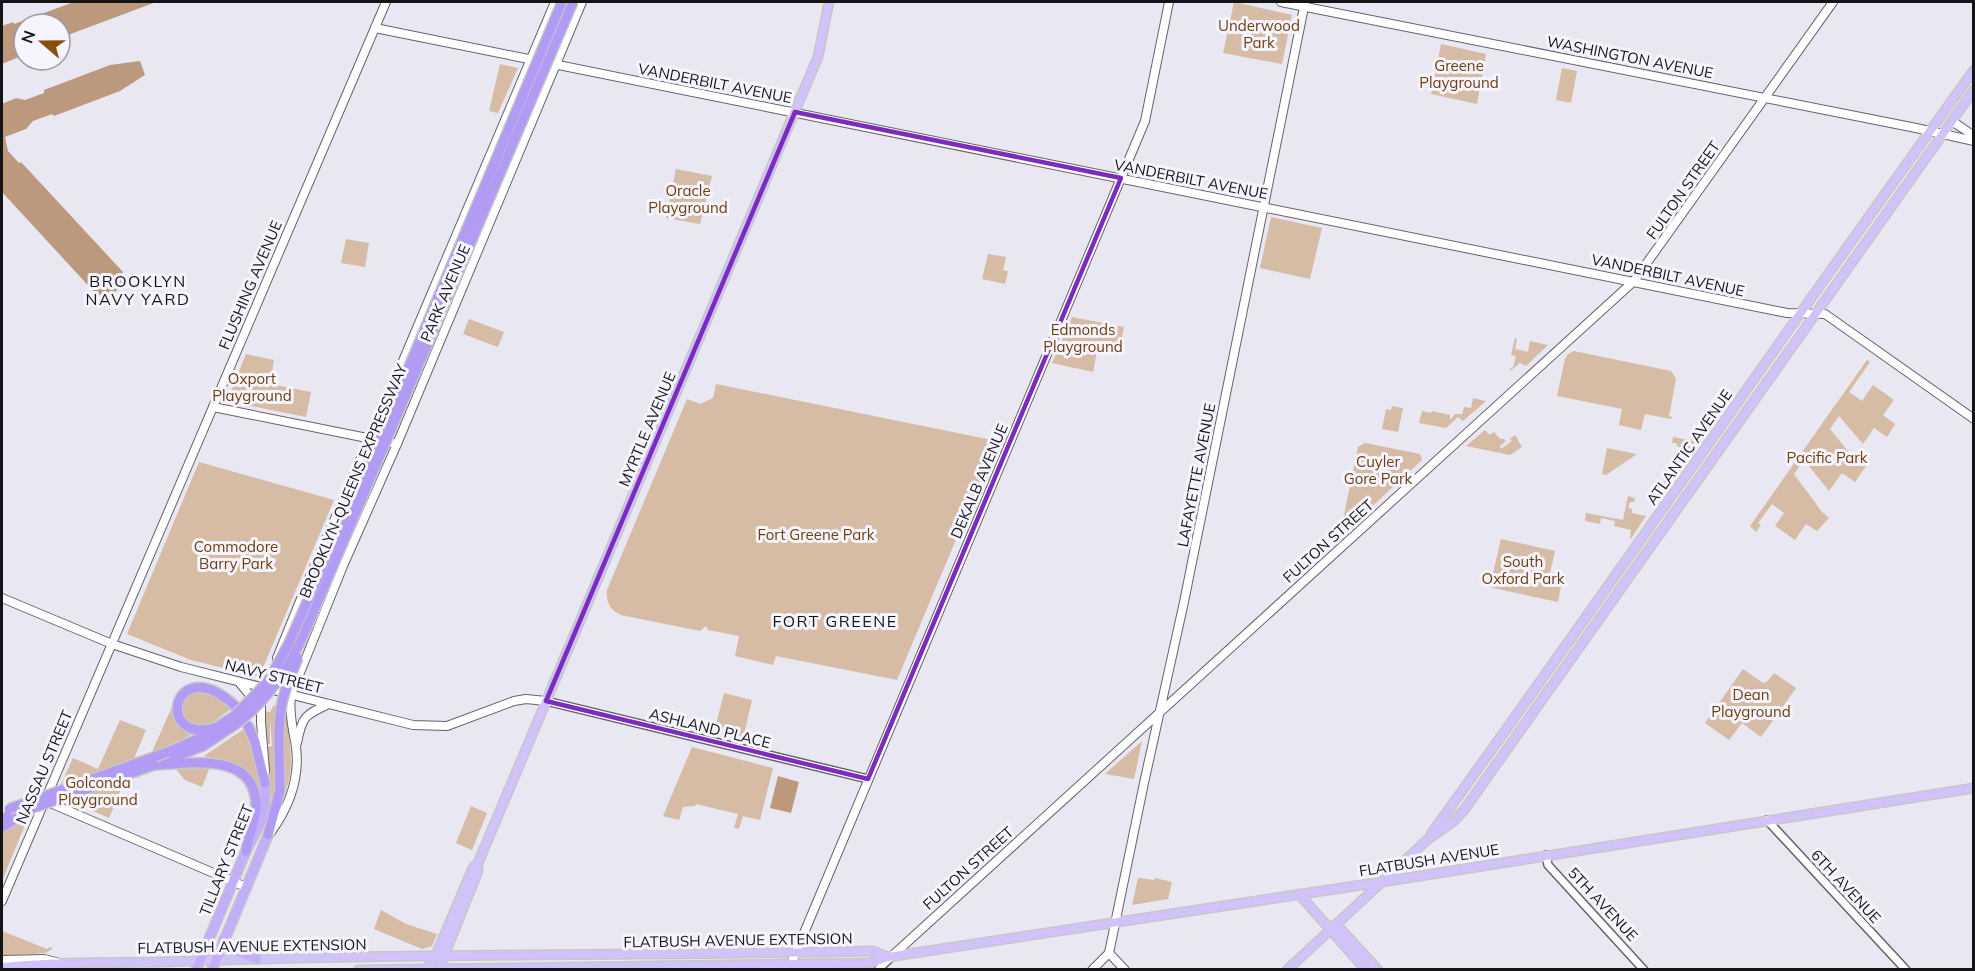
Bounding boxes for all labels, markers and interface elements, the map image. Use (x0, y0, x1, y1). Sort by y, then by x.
north arrow (12, 12, 72, 72)
park label: Underwood Park (1218, 16, 1300, 52)
text: N (16, 28, 39, 46)
street label: WASHINGTON AVENUE (1545, 32, 1715, 82)
park label: Greene Playground (1419, 56, 1499, 92)
street label: VANDERBILT AVENUE (637, 59, 794, 107)
street label: FULTON STREET (1642, 137, 1724, 243)
street label: VANDERBILT AVENUE (1113, 155, 1270, 203)
park label: Oracle Playground (648, 181, 728, 217)
street label: FLUSHING AVENUE (214, 217, 286, 352)
street label: PARK AVENUE (416, 241, 474, 345)
street label: VANDERBILT AVENUE (1590, 249, 1746, 301)
district label: BROOKLYN NAVY YARD (86, 271, 190, 309)
park label: Edmonds Playground (1043, 320, 1123, 356)
street label: BROOKLYN-QUEENS EXPRESSWAY (295, 360, 411, 601)
park label: Oxport Playground (212, 369, 292, 405)
street label: MYRTLE AVENUE (614, 369, 680, 489)
street label: ATLANTIC AVENUE (1642, 385, 1736, 508)
street label: LAFAYETTE AVENUE (1173, 401, 1219, 548)
street label: DEKALB AVENUE (946, 421, 1012, 541)
park label: Pacific Park (1787, 448, 1868, 467)
park label: Cuyler Gore Park (1344, 452, 1413, 488)
street label: FULTON STREET (1279, 495, 1377, 587)
park label: Fort Greene Park (758, 525, 875, 544)
park label: Commodore Barry Park (194, 537, 278, 573)
park label: South Oxford Park (1482, 552, 1565, 588)
district label: FORT GREENE (772, 611, 898, 631)
street label: NAVY STREET (223, 655, 325, 697)
park label: Dean Playground (1711, 685, 1791, 721)
street label: ASHLAND PLACE (647, 704, 773, 752)
street label: NASSAU STREET (11, 707, 77, 827)
park label: Golconda Playground (58, 773, 138, 809)
street label: TILLARY STREET (195, 802, 257, 918)
street label: FULTON STREET (919, 822, 1017, 914)
street label: FLATBUSH AVENUE (1358, 840, 1501, 880)
street label: 6TH AVENUE (1807, 845, 1885, 927)
street label: 5TH AVENUE (1564, 863, 1642, 945)
street label: FLATBUSH AVENUE EXTENSION (623, 929, 853, 951)
street label: FLATBUSH AVENUE EXTENSION (137, 935, 367, 957)

